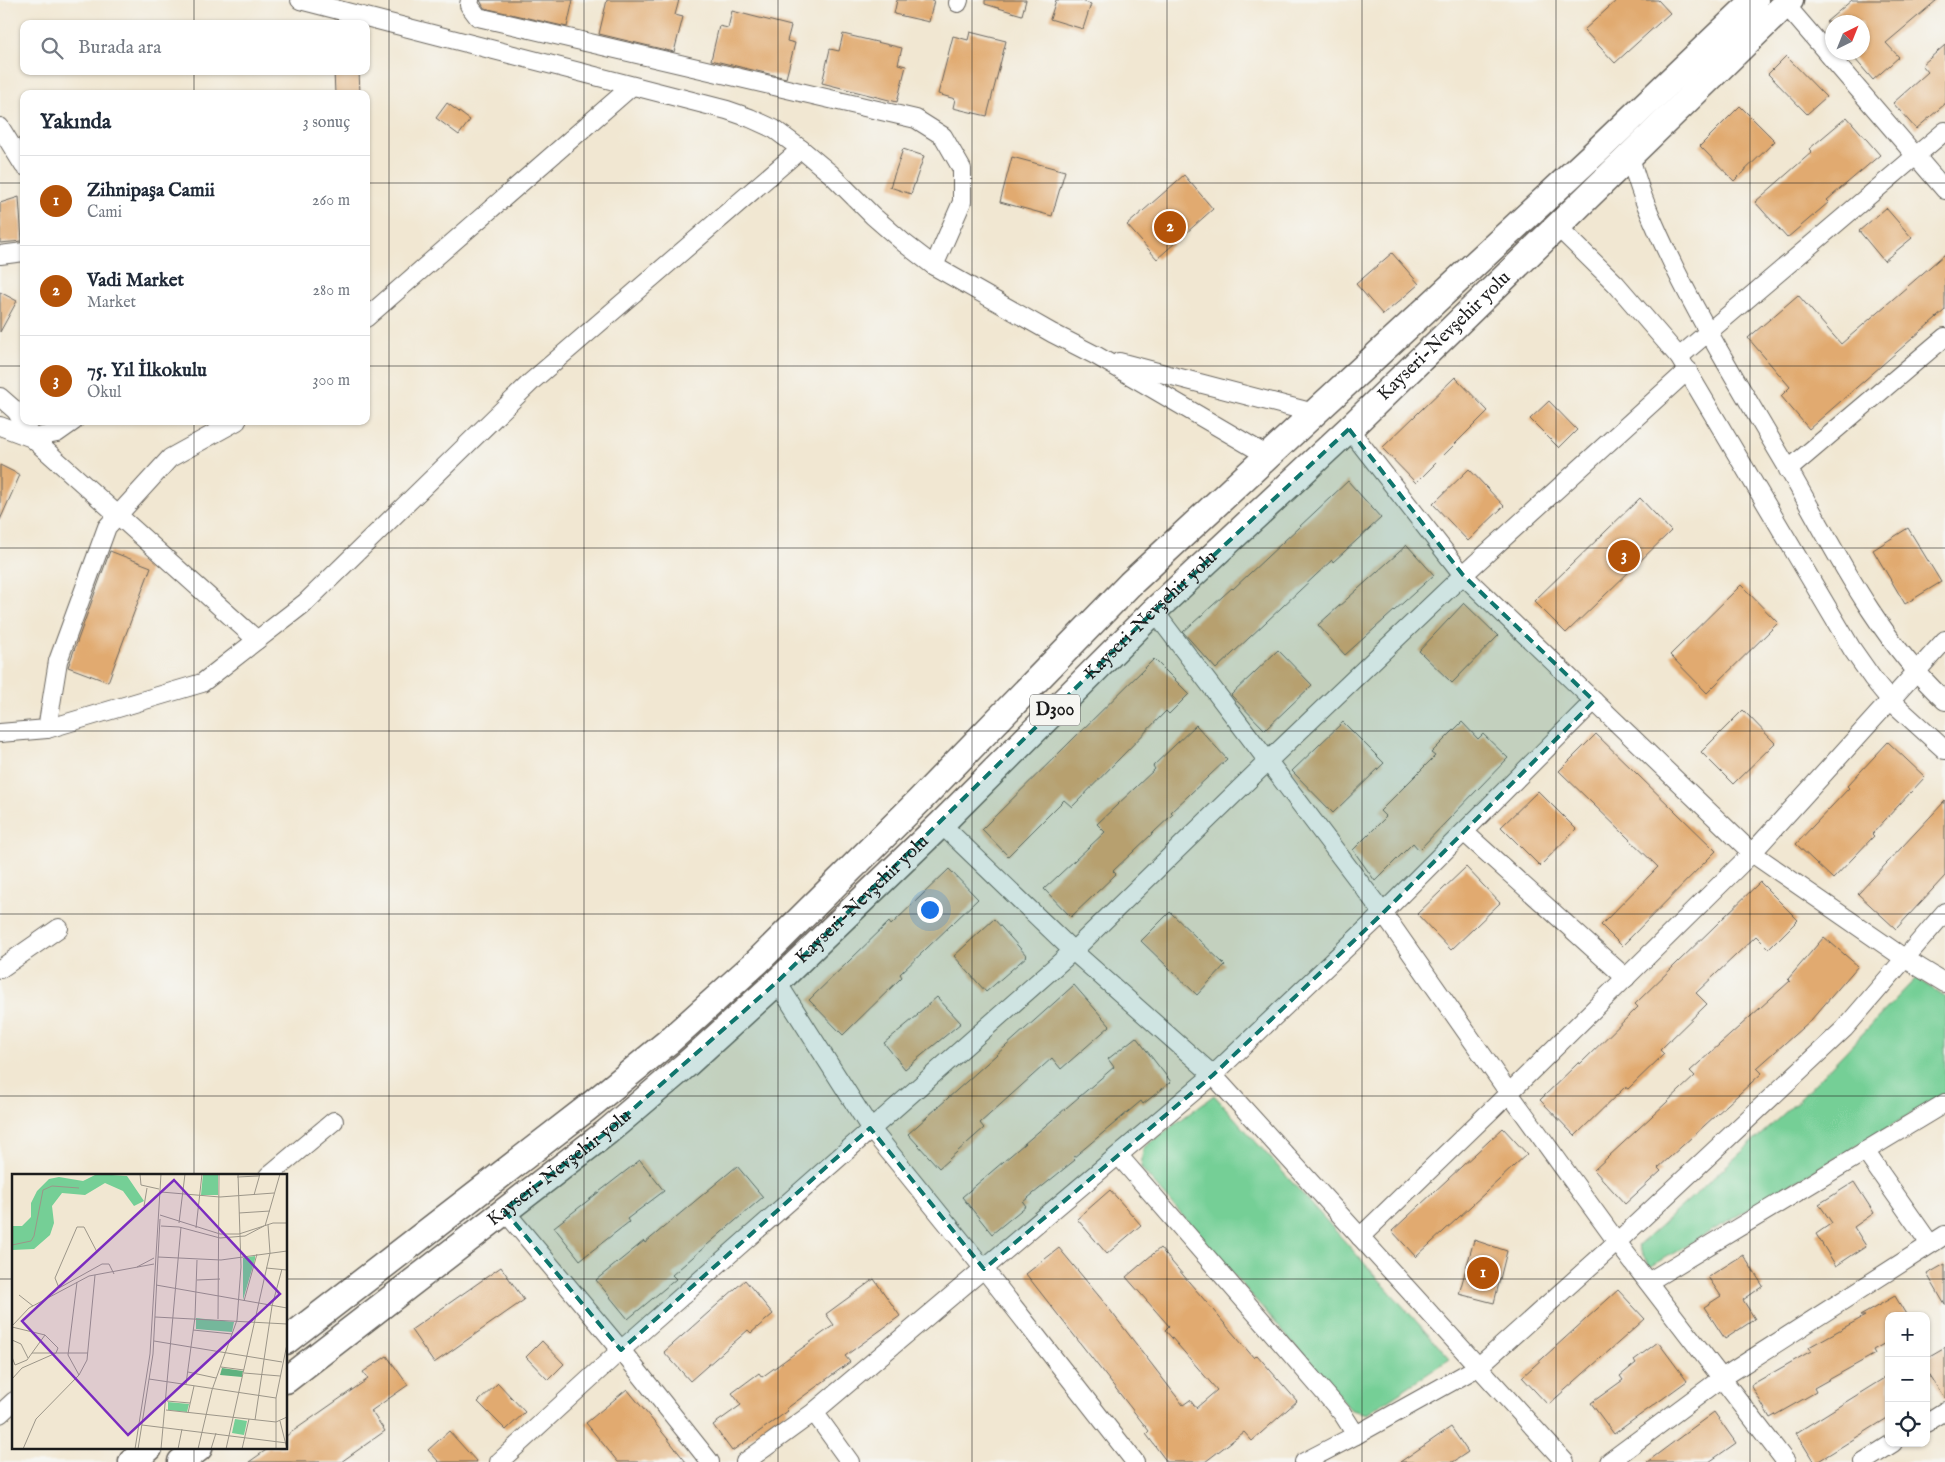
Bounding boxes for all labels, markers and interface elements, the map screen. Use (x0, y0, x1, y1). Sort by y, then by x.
north arrow (1825, 15, 1870, 60)
search box (20, 20, 370, 75)
icon: search (38, 34, 66, 62)
text: Burada ara (78, 36, 162, 60)
text: Yakında (40, 109, 111, 136)
text: 3 sonuç (303, 113, 350, 133)
text: Zihnipaşa Camii (87, 179, 215, 203)
text: 1 (53, 191, 59, 211)
text: 260 m (312, 191, 350, 211)
text: Cami (87, 203, 122, 223)
pin: 2 (1154, 208, 1186, 246)
street label: Kayseri-Nevşehir yolu (1373, 266, 1516, 406)
text: Vadi Market (87, 269, 184, 293)
text: 2 (52, 281, 60, 301)
text: 280 m (313, 281, 350, 301)
text: Market (87, 293, 136, 313)
text: 75. Yıl İlkokulu (87, 359, 207, 383)
text: 3 (53, 371, 59, 391)
text: 300 m (312, 371, 350, 391)
text: Okul (87, 383, 121, 403)
pin: 3 (1608, 537, 1640, 575)
street label: Kayseri-Nevşehir yolu (1079, 546, 1223, 686)
road number: D300 (1030, 694, 1080, 726)
street label: Kayseri-Nevşehir yolu (791, 830, 934, 970)
your location (917, 897, 943, 923)
street label: Kayseri-Nevşehir yolu (483, 1104, 637, 1232)
inset map (12, 1174, 288, 1450)
pin: 1 (1467, 1254, 1499, 1292)
map controls (1885, 1312, 1930, 1447)
button: + (1885, 1312, 1930, 1357)
button: − (1885, 1357, 1930, 1402)
button: locate (1885, 1402, 1930, 1447)

